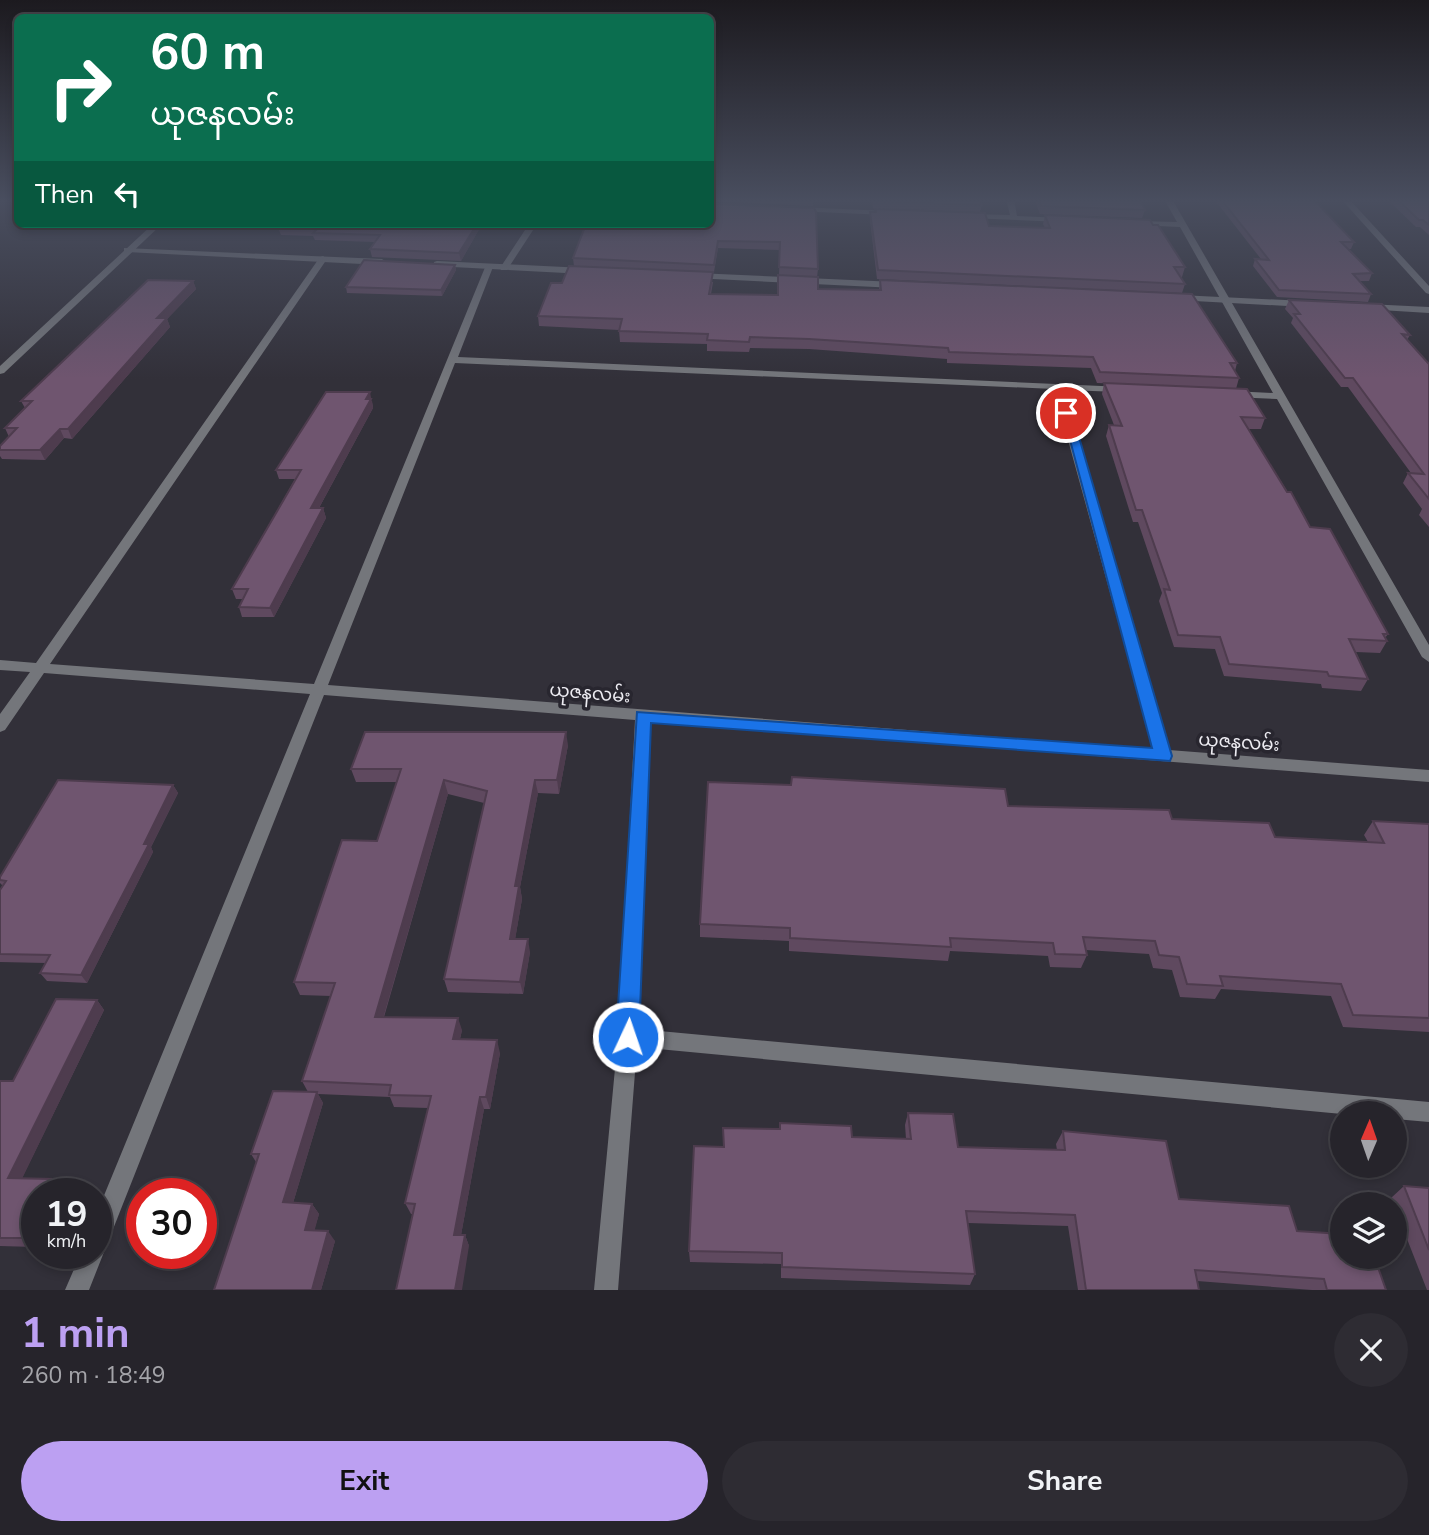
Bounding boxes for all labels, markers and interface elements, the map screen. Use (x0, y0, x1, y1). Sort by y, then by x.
text: 60 m (150, 19, 265, 86)
icon: right (35, 42, 126, 133)
text: ယုဇနလမ်း (150, 93, 295, 136)
icon: left (108, 175, 146, 213)
text: Then (35, 177, 94, 212)
pin (1036, 383, 1096, 443)
icon: arrive (1047, 394, 1085, 432)
street label: ယုဇနလမ်း (548, 676, 632, 711)
street label: ယုဇနလမ်း (1197, 726, 1281, 760)
position arrow (591, 1000, 665, 1074)
north arrow (1330, 1101, 1407, 1178)
map controls (1330, 1101, 1407, 1269)
speed limit sign: 30 (126, 1178, 217, 1269)
text: 19 (45, 1191, 88, 1238)
button: layers (1330, 1192, 1407, 1269)
text: km/h (47, 1229, 86, 1253)
text: 1 min (21, 1305, 130, 1362)
button: close (1334, 1313, 1408, 1387)
text: 260 m · 18:49 (21, 1360, 166, 1391)
button: Exit (21, 1441, 708, 1521)
button: Share (722, 1441, 1408, 1521)

